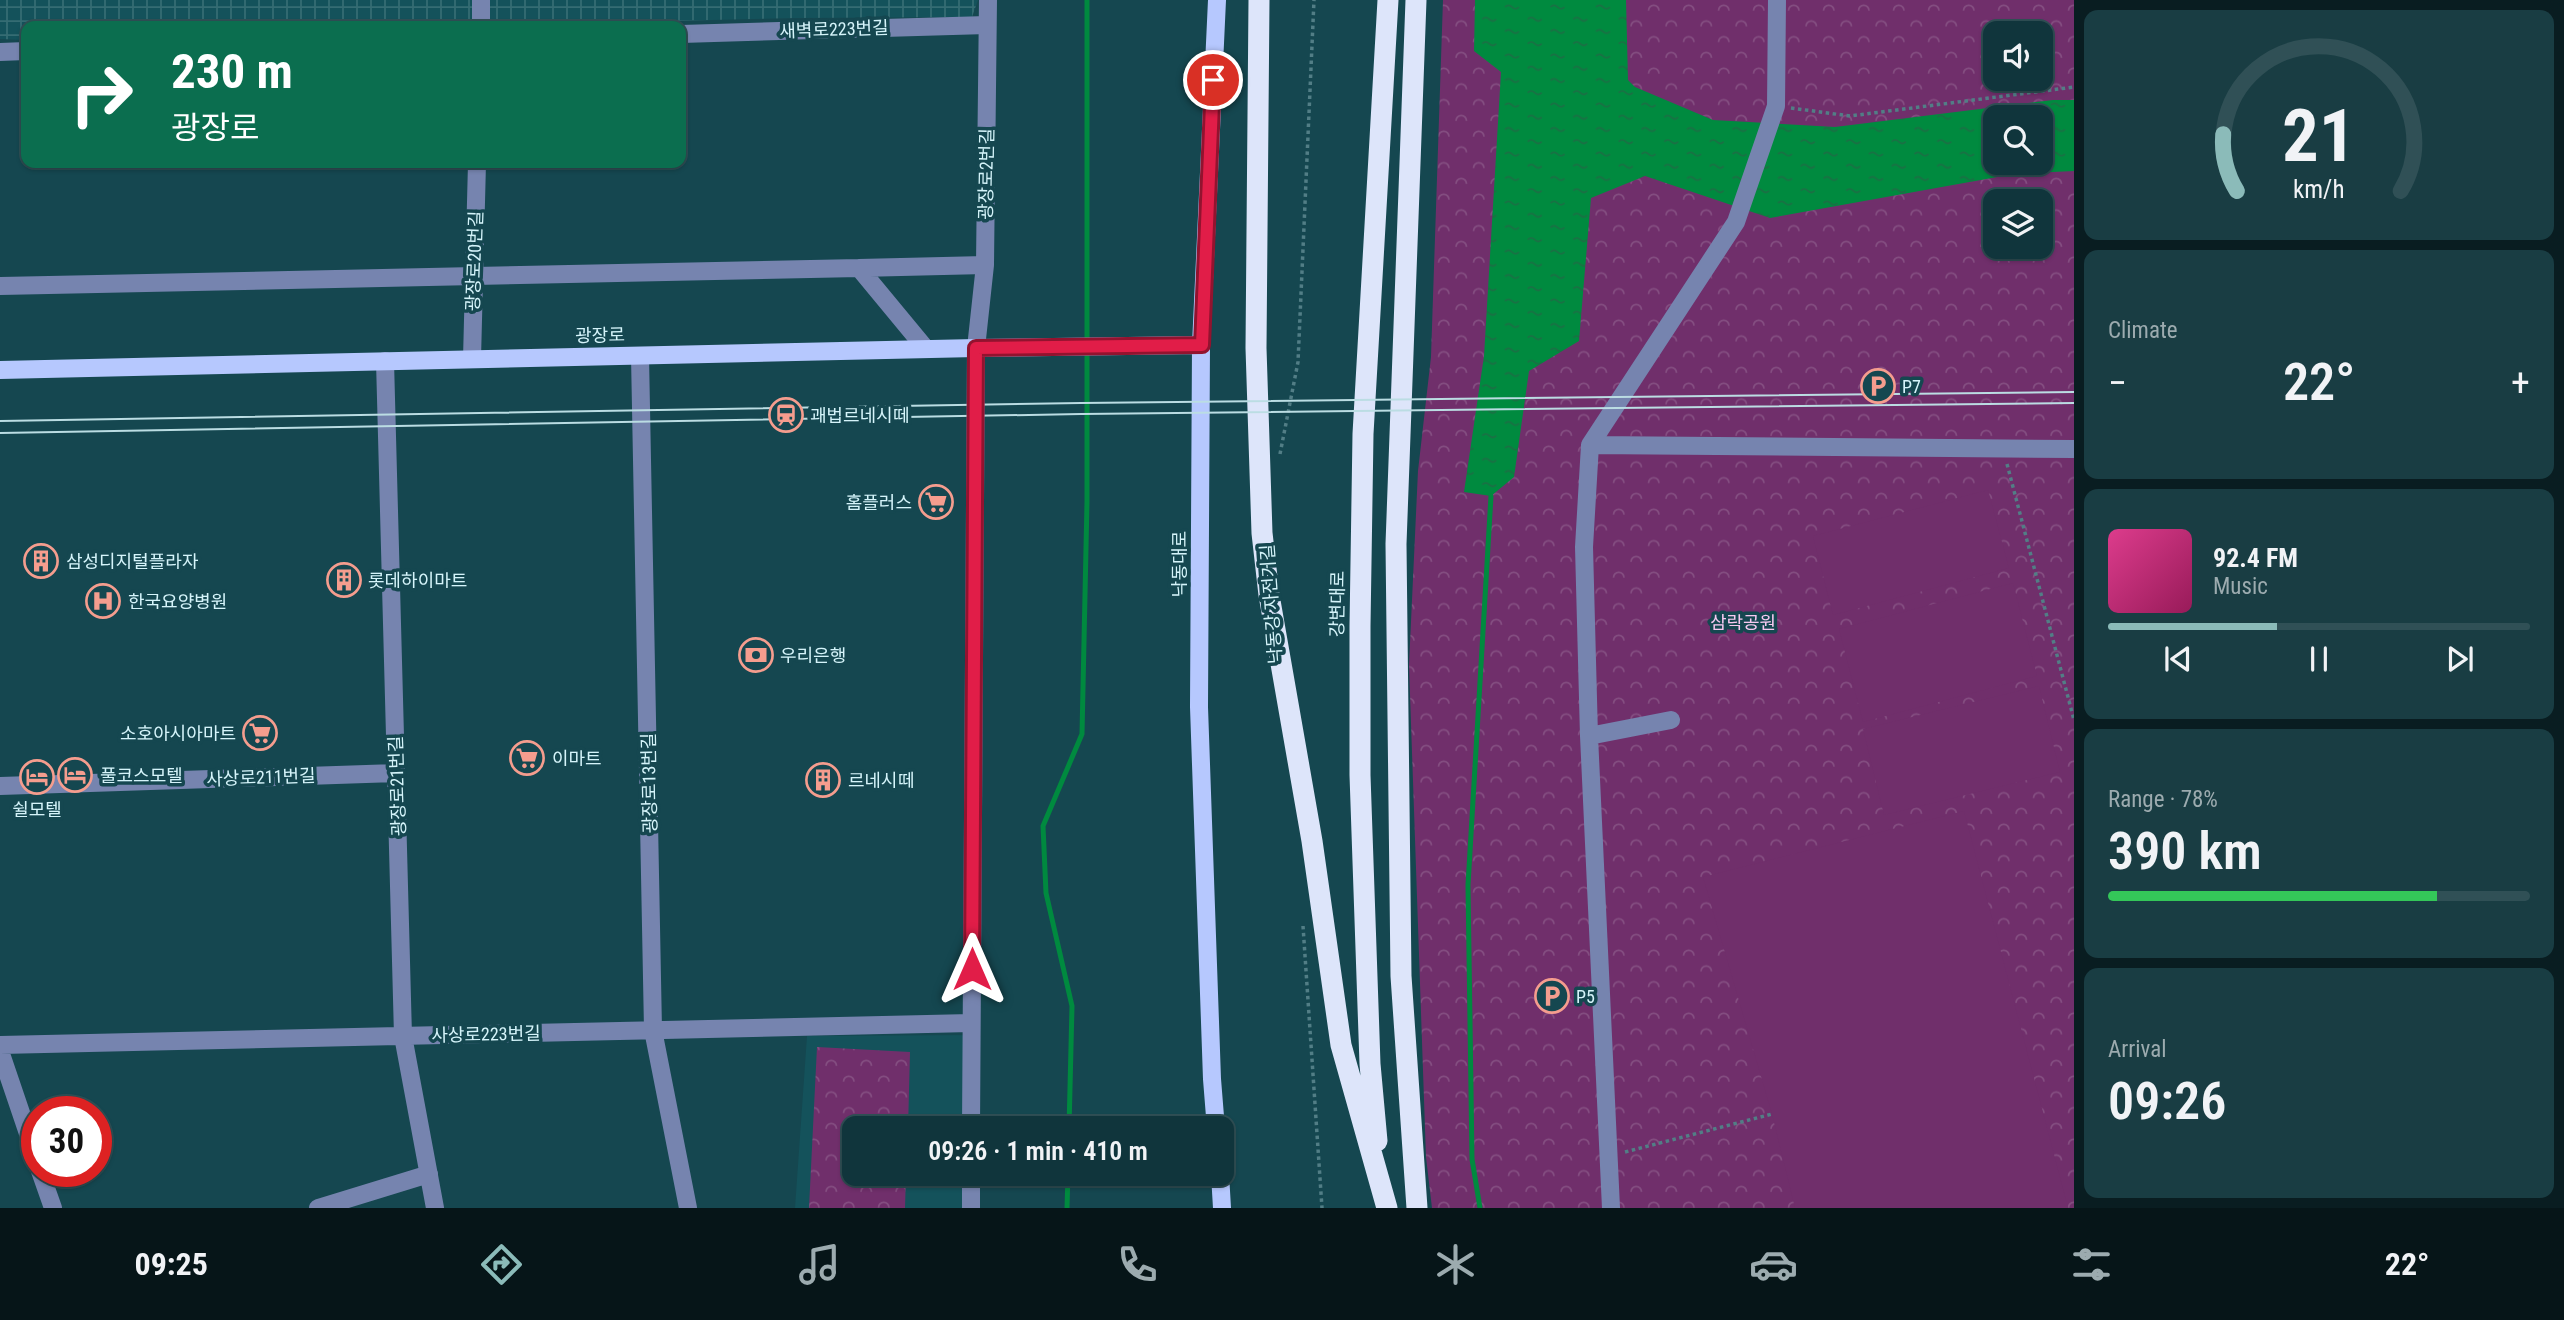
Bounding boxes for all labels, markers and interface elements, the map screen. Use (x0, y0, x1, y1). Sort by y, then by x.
street label: 새벽로223번길 (779, 17, 889, 41)
map controls (1983, 21, 2053, 259)
button: sound (1983, 21, 2053, 91)
text: 230 m (171, 43, 293, 100)
icon: right (56, 49, 147, 140)
pin (1183, 50, 1243, 110)
icon: arrive (1194, 61, 1232, 99)
text: 21 (2282, 93, 2356, 179)
button: search (1983, 105, 2053, 175)
text: 광장로 (171, 109, 259, 147)
street label: 광장로2번길 (975, 128, 997, 220)
text: km/h (2293, 175, 2345, 204)
button: layers (1983, 189, 2053, 259)
street label: 광장로20번길 (462, 210, 486, 312)
text: Climate (2108, 317, 2178, 344)
street label: 광장로 (575, 324, 625, 346)
text: 22° (2283, 352, 2355, 413)
text: − (2108, 361, 2127, 405)
text: + (2511, 361, 2530, 405)
parking icon: P7 (1859, 367, 1897, 405)
place label: P7 (1902, 376, 1921, 397)
station icon: 괘법르네시떼 (767, 396, 805, 434)
place label: 괘법르네시떼 (810, 405, 909, 426)
supermarket icon: 홈플러스 (917, 483, 955, 521)
place label: 홈플러스 (846, 492, 912, 513)
street label: 낙동대로 (1169, 531, 1190, 597)
building icon: 삼성디지털플라자 (22, 542, 60, 580)
street label: 낙동강 자전거길 (1256, 543, 1286, 665)
text: 92.4 FM (2213, 543, 2298, 573)
place label: 삼성디지털플라자 (66, 551, 199, 572)
building icon: 롯데하이마트 (325, 561, 363, 599)
place label: 롯데하이마트 (368, 570, 467, 591)
street label: 강변대로 (1326, 571, 1348, 637)
text: Music (2213, 573, 2268, 600)
hospital icon: 한국요양병원 (84, 582, 122, 620)
place label: 한국요양병원 (128, 591, 227, 612)
park label: 삼락공원 (1710, 612, 1776, 633)
bank icon: 우리은행 (737, 636, 775, 674)
icon: previous (2159, 640, 2197, 678)
icon: pause (2300, 640, 2338, 678)
icon: next (2441, 640, 2479, 678)
place label: 우리은행 (780, 645, 846, 666)
supermarket icon: 소호아시아마트 (241, 714, 279, 752)
place label: 소호아시아마트 (120, 723, 236, 744)
street label: 광장로13번길 (638, 733, 660, 833)
street label: 광장로21번길 (385, 735, 409, 837)
supermarket icon: 이마트 (508, 739, 546, 777)
place label: 이마트 (552, 748, 602, 769)
hotel icon: 풀코스모텔 (56, 756, 94, 794)
hotel icon: 쉴모텔 (18, 758, 56, 796)
building icon: 르네시떼 (804, 761, 842, 799)
place label: 풀코스모텔 (100, 765, 183, 786)
street label: 사상로211번길 (206, 765, 316, 789)
place label: 르네시떼 (848, 770, 914, 791)
text: Range · 78% (2108, 786, 2218, 813)
place label: 쉴모텔 (12, 799, 62, 820)
text: 390 km (2108, 821, 2262, 882)
position arrow (935, 932, 1009, 1006)
parking icon: P5 (1533, 977, 1571, 1015)
place label: P5 (1576, 986, 1595, 1007)
street label: 사상로223번길 (431, 1023, 541, 1045)
text: Arrival (2108, 1036, 2167, 1063)
text: 09:26 (2108, 1071, 2226, 1132)
speed limit sign: 30 (21, 1096, 112, 1187)
text: 09:26 · 1 min · 410 m (928, 1136, 1148, 1166)
icon: directions (477, 1240, 526, 1289)
icon: music (795, 1240, 844, 1289)
icon: phone (1113, 1240, 1162, 1289)
icon: climate (1431, 1240, 1480, 1289)
icon: car (1749, 1240, 1798, 1289)
icon: filters (2067, 1240, 2116, 1289)
text: 09:25 (134, 1245, 208, 1283)
text: 22° (2385, 1245, 2429, 1283)

